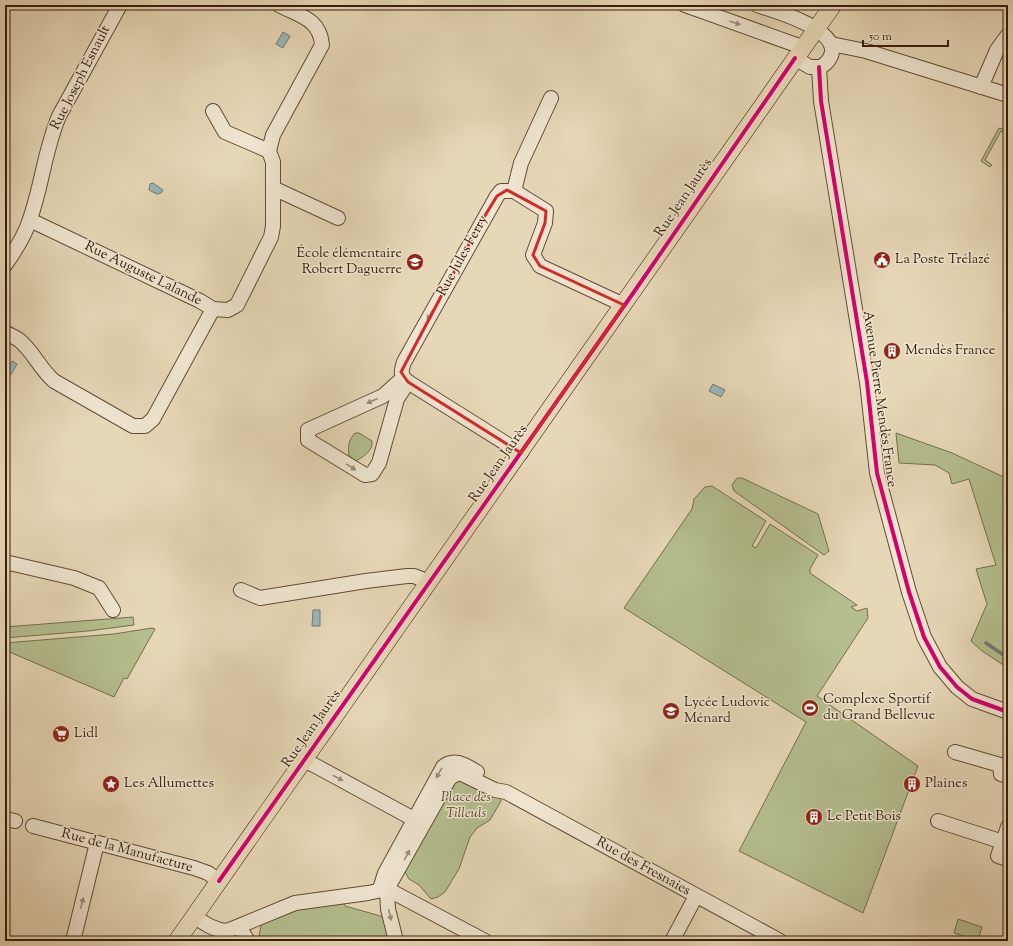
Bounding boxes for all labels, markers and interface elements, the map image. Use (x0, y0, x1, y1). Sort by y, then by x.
one-way arrow (729, 20, 741, 26)
street label: Rue Joseph Esnault (46, 22, 116, 134)
scale bar (863, 22, 948, 48)
text: 50 m (868, 28, 892, 46)
street label: Rue Jean Jaurès (650, 155, 718, 241)
street label: Rue Jules Ferry (433, 212, 493, 300)
street label: Rue Auguste Lalande (81, 237, 205, 311)
place label: École élémentaire Robert Daguerre (297, 244, 402, 280)
public building icon: La Poste Trélazé (872, 250, 892, 270)
place label: La Poste Trélazé (895, 250, 990, 270)
school or university icon: École élémentaire Robert Daguerre (405, 252, 425, 272)
street label: Avenue Pierre Mendès France (857, 309, 901, 489)
one-way arrow (427, 310, 433, 321)
building icon: Mendès France (882, 341, 902, 361)
place label: Mendès France (905, 341, 995, 361)
one-way arrow (366, 398, 378, 405)
street label: Rue Jean Jaurès (465, 421, 533, 507)
one-way arrow (345, 463, 357, 470)
street label: Rue Jean Jaurès (278, 686, 346, 772)
place label: Complexe Sportif du Grand Bellevue (823, 690, 935, 726)
place label: Lycée Ludovic Ménard (684, 693, 770, 729)
sports icon: Complexe Sportif du Grand Bellevue (800, 698, 820, 718)
school or university icon: Lycée Ludovic Ménard (661, 701, 681, 721)
supermarket icon: Lidl (51, 724, 71, 744)
place label: Lidl (74, 724, 98, 744)
one-way arrow (436, 767, 443, 779)
place icon: Les Allumettes (101, 774, 121, 794)
place label: Les Allumettes (124, 774, 214, 794)
building icon: Plaines (902, 774, 922, 794)
place label: Plaines (925, 774, 967, 794)
one-way arrow (332, 775, 344, 782)
park label: Place des Tilleuls (441, 788, 491, 824)
building icon: Le Petit Bois (804, 807, 824, 827)
place label: Le Petit Bois (827, 807, 901, 827)
street label: Rue de la Manufacture (59, 824, 195, 878)
street label: Rue des Fresnaies (592, 833, 694, 901)
one-way arrow (403, 849, 410, 861)
one-way arrow (79, 897, 85, 909)
one-way arrow (387, 909, 393, 921)

